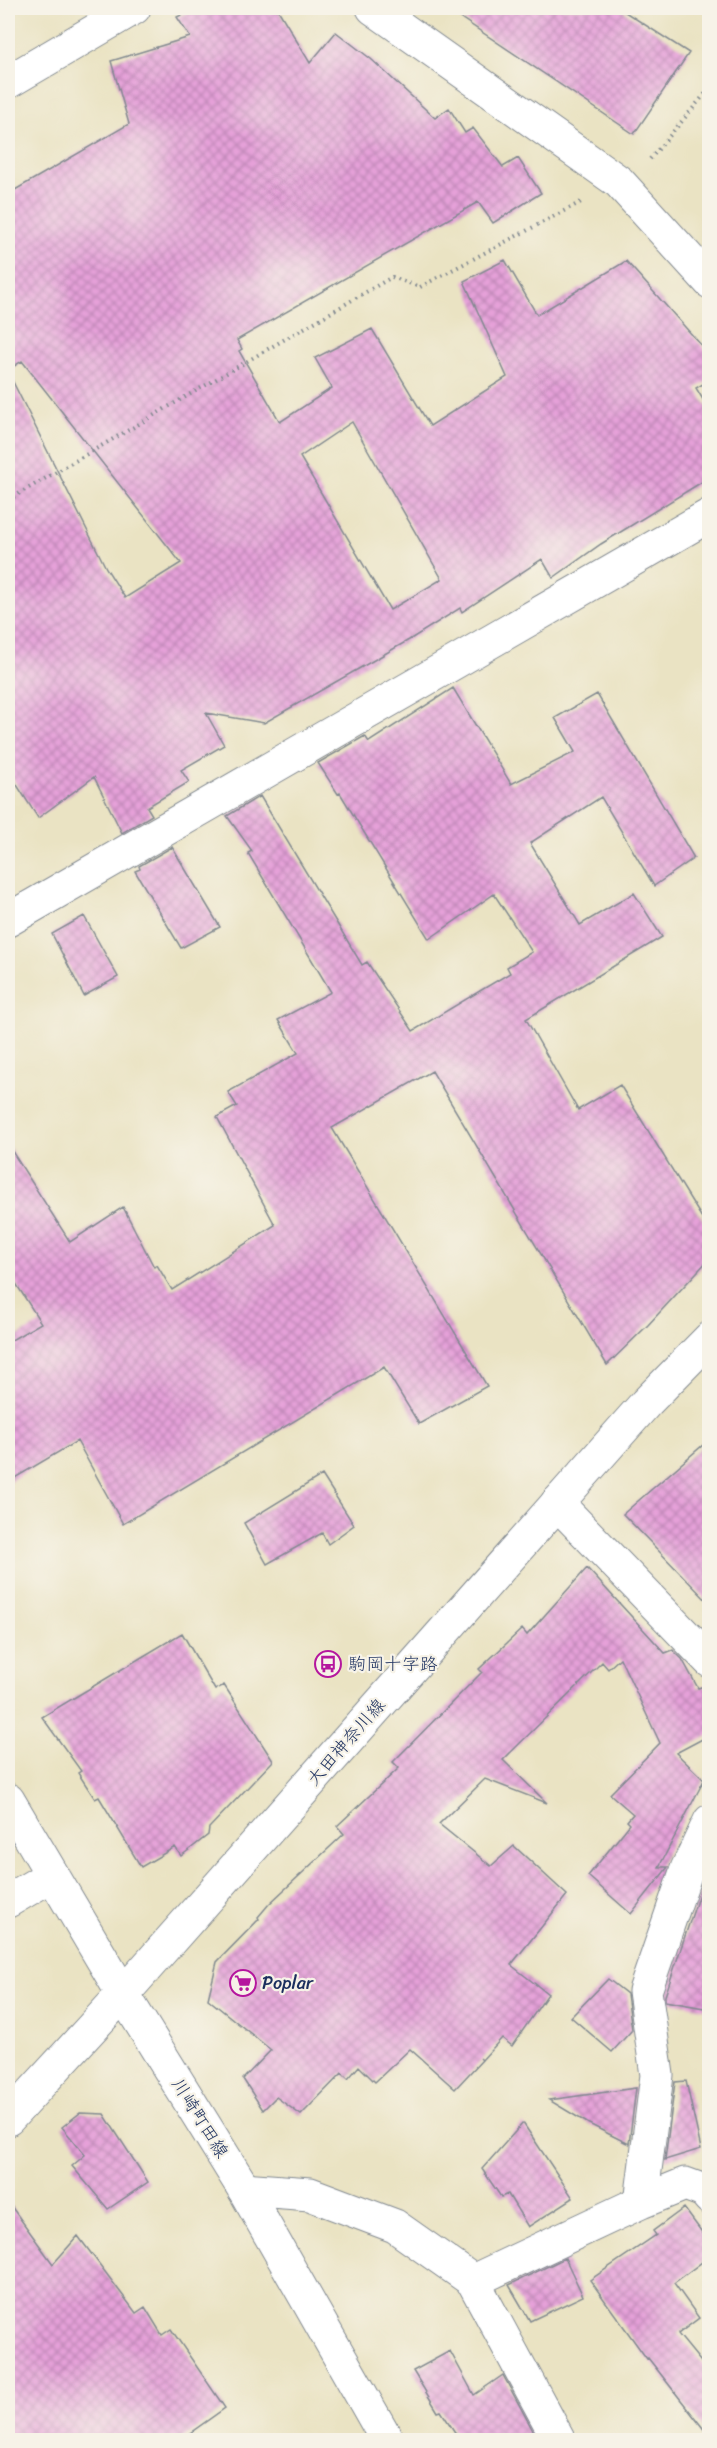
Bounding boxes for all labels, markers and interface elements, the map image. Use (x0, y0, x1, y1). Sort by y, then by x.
place label: 駒岡十字路 (348, 1648, 438, 1680)
bus stop icon: 駒岡十字路 (313, 1649, 343, 1679)
street label: 大田神奈川線 (298, 1691, 394, 1793)
place label: Poplar (262, 1967, 315, 1999)
supermarket icon: Poplar (228, 1968, 258, 1998)
street label: 川崎町田線 (163, 2071, 237, 2165)

